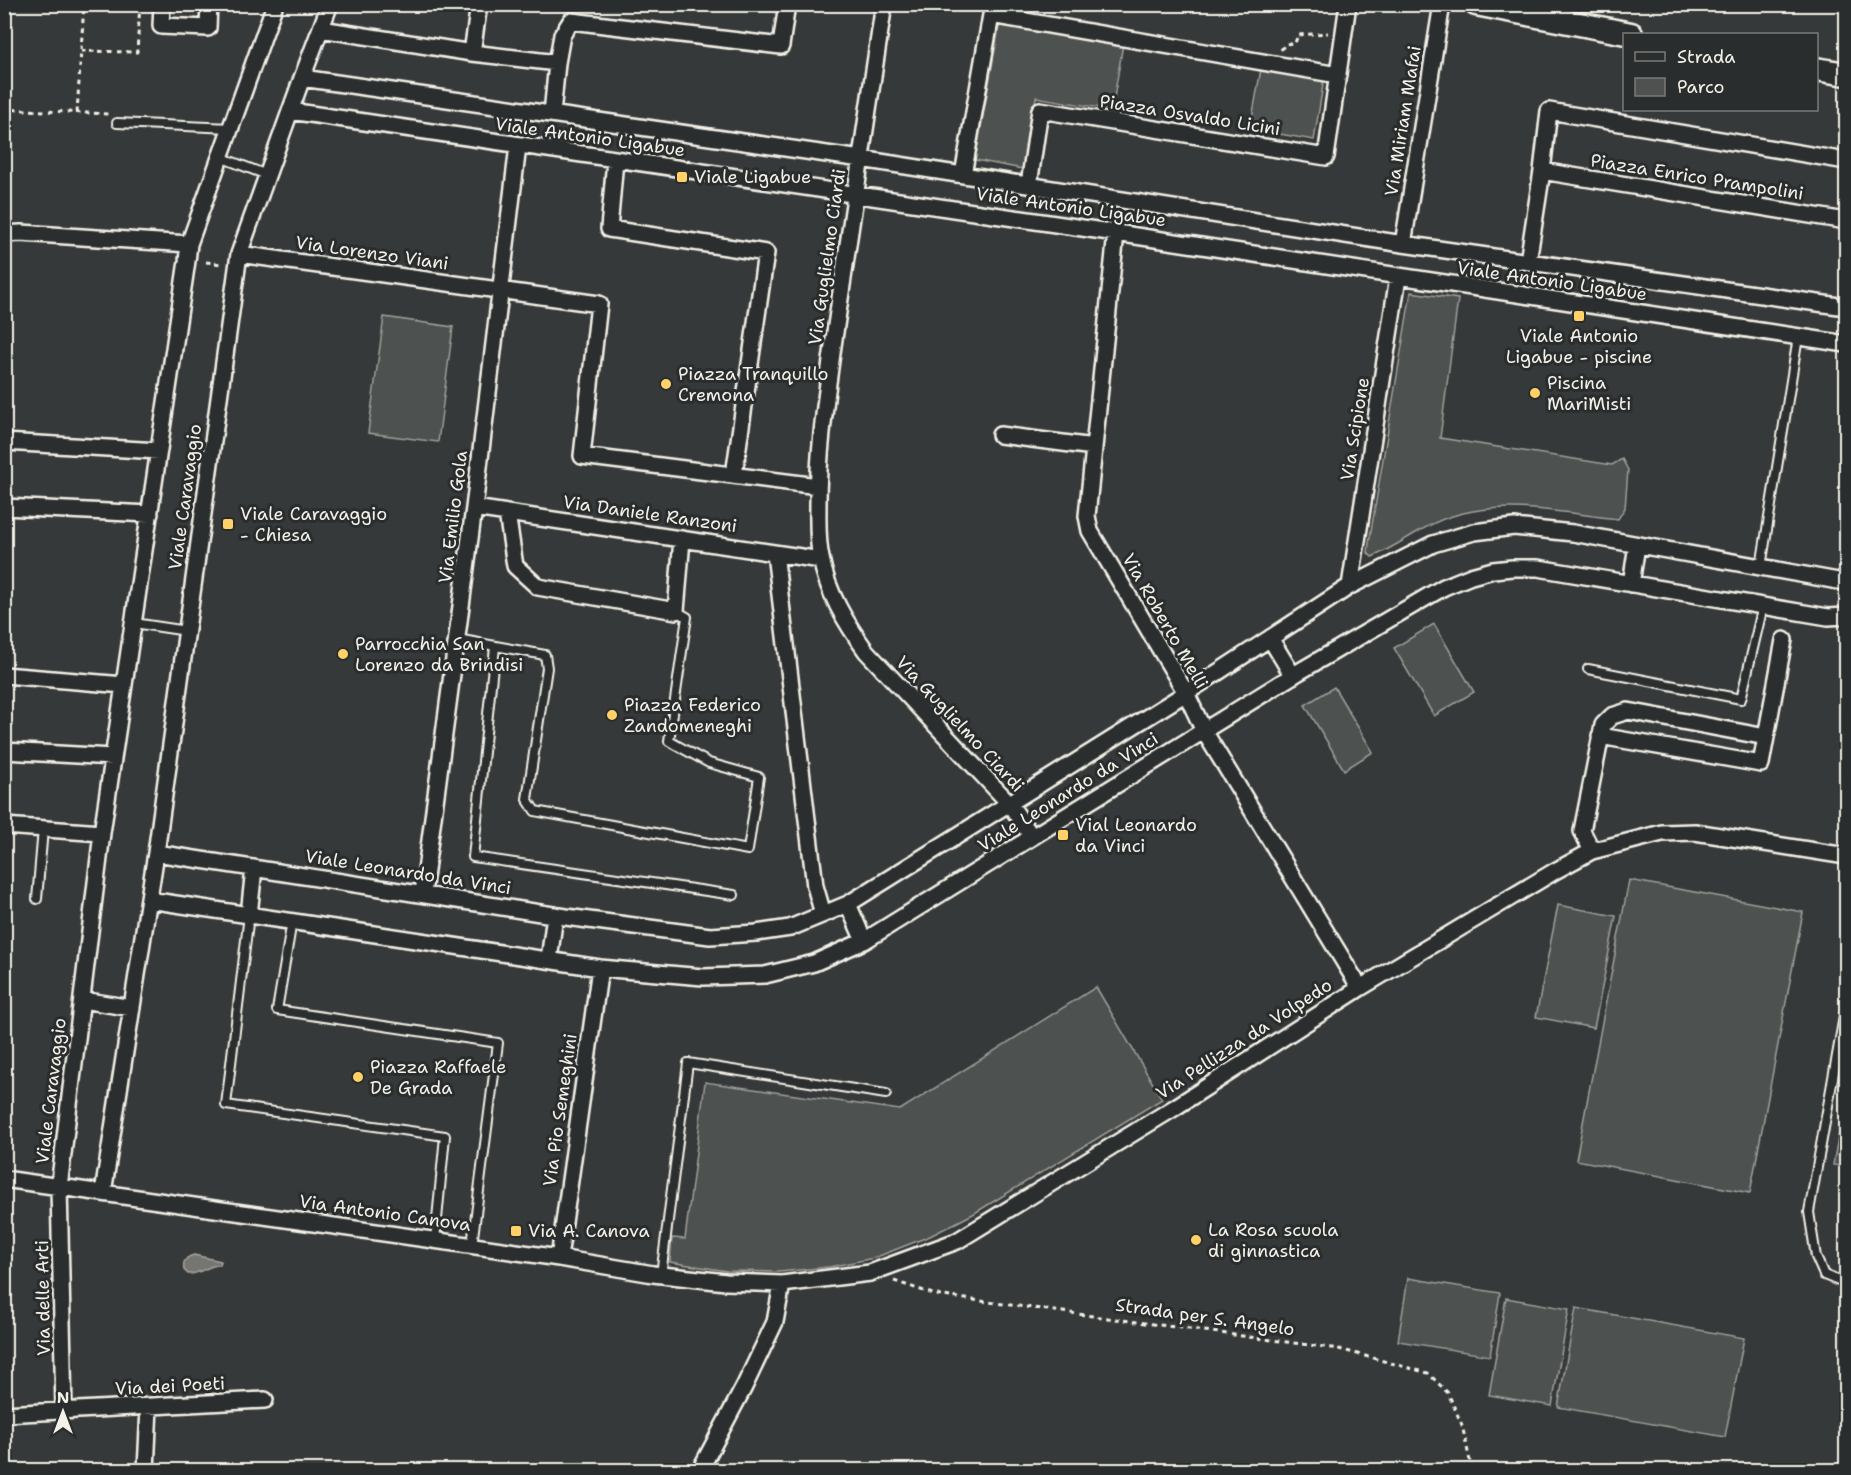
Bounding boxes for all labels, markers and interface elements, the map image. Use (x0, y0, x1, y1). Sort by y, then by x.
legend (1623, 33, 1818, 111)
street label: Via Miriam Mafai (1379, 44, 1427, 198)
text: Strada (1677, 45, 1736, 69)
text: Parco (1677, 75, 1725, 99)
street label: Piazza Osvaldo Licini (1098, 89, 1282, 141)
street label: Viale Antonio Ligabue (493, 112, 687, 162)
street label: Piazza Enrico Prampolini (1589, 148, 1805, 206)
place label: Viale Ligabue (694, 165, 811, 189)
street label: Via Guglielmo Ciardi (803, 167, 851, 347)
marker: Viale Ligabue (675, 170, 689, 184)
street label: Viale Antonio Ligabue (974, 182, 1168, 232)
street label: Via Lorenzo Viani (294, 230, 450, 276)
street label: Viale Antonio Ligabue (1455, 256, 1649, 306)
marker: Viale Antonio Ligabue - piscine (1572, 309, 1586, 323)
place label: Viale Antonio Ligabue - piscine (1506, 324, 1652, 369)
place label: Piazza Tranquillo Cremona (678, 362, 828, 407)
place label: Piscina MariMisti (1547, 371, 1631, 416)
street label: Via Scipione (1335, 376, 1375, 482)
marker: Piazza Tranquillo Cremona (659, 377, 673, 391)
marker: Piscina MariMisti (1528, 386, 1542, 400)
street label: Viale Caravaggio (163, 423, 207, 571)
street label: Via Emilio Gola (433, 449, 473, 585)
street label: Via Daniele Ranzoni (561, 490, 739, 538)
place label: Viale Caravaggio - Chiesa (240, 502, 387, 547)
marker: Viale Caravaggio - Chiesa (221, 517, 235, 531)
street label: Via Roberto Melli (1116, 549, 1214, 693)
place label: Parrocchia San Lorenzo da Brindisi (355, 632, 523, 677)
marker: Parrocchia San Lorenzo da Brindisi (336, 647, 350, 661)
street label: Via Guglielmo Ciardi (890, 651, 1030, 797)
place label: Piazza Federico Zandomeneghi (624, 693, 761, 738)
marker: Piazza Federico Zandomeneghi (605, 708, 619, 722)
street label: Viale Leonardo da Vinci (973, 727, 1163, 857)
place label: Vial Leonardo da Vinci (1075, 813, 1197, 858)
marker: Vial Leonardo da Vinci (1056, 828, 1070, 842)
street label: Viale Leonardo da Vinci (303, 844, 513, 900)
street label: Via Pellizza da Volpedo (1151, 973, 1337, 1105)
street label: Viale Caravaggio (30, 1017, 72, 1165)
street label: Via Pio Semeghini (537, 1032, 583, 1188)
place label: Piazza Raffaele De Grada (370, 1055, 506, 1100)
marker: Piazza Raffaele De Grada (351, 1070, 365, 1084)
street label: Via Antonio Canova (298, 1189, 472, 1237)
place label: La Rosa scuola di ginnastica (1208, 1218, 1338, 1263)
place label: Via A. Canova (528, 1219, 650, 1243)
marker: Via A. Canova (509, 1224, 523, 1238)
marker: La Rosa scuola di ginnastica (1189, 1233, 1203, 1247)
street label: Via delle Arti (30, 1240, 56, 1356)
street label: Strada per S. Angelo (1114, 1293, 1296, 1341)
street label: Via dei Poeti (114, 1371, 226, 1401)
north arrow (33, 1382, 93, 1442)
text: N (57, 1387, 69, 1408)

